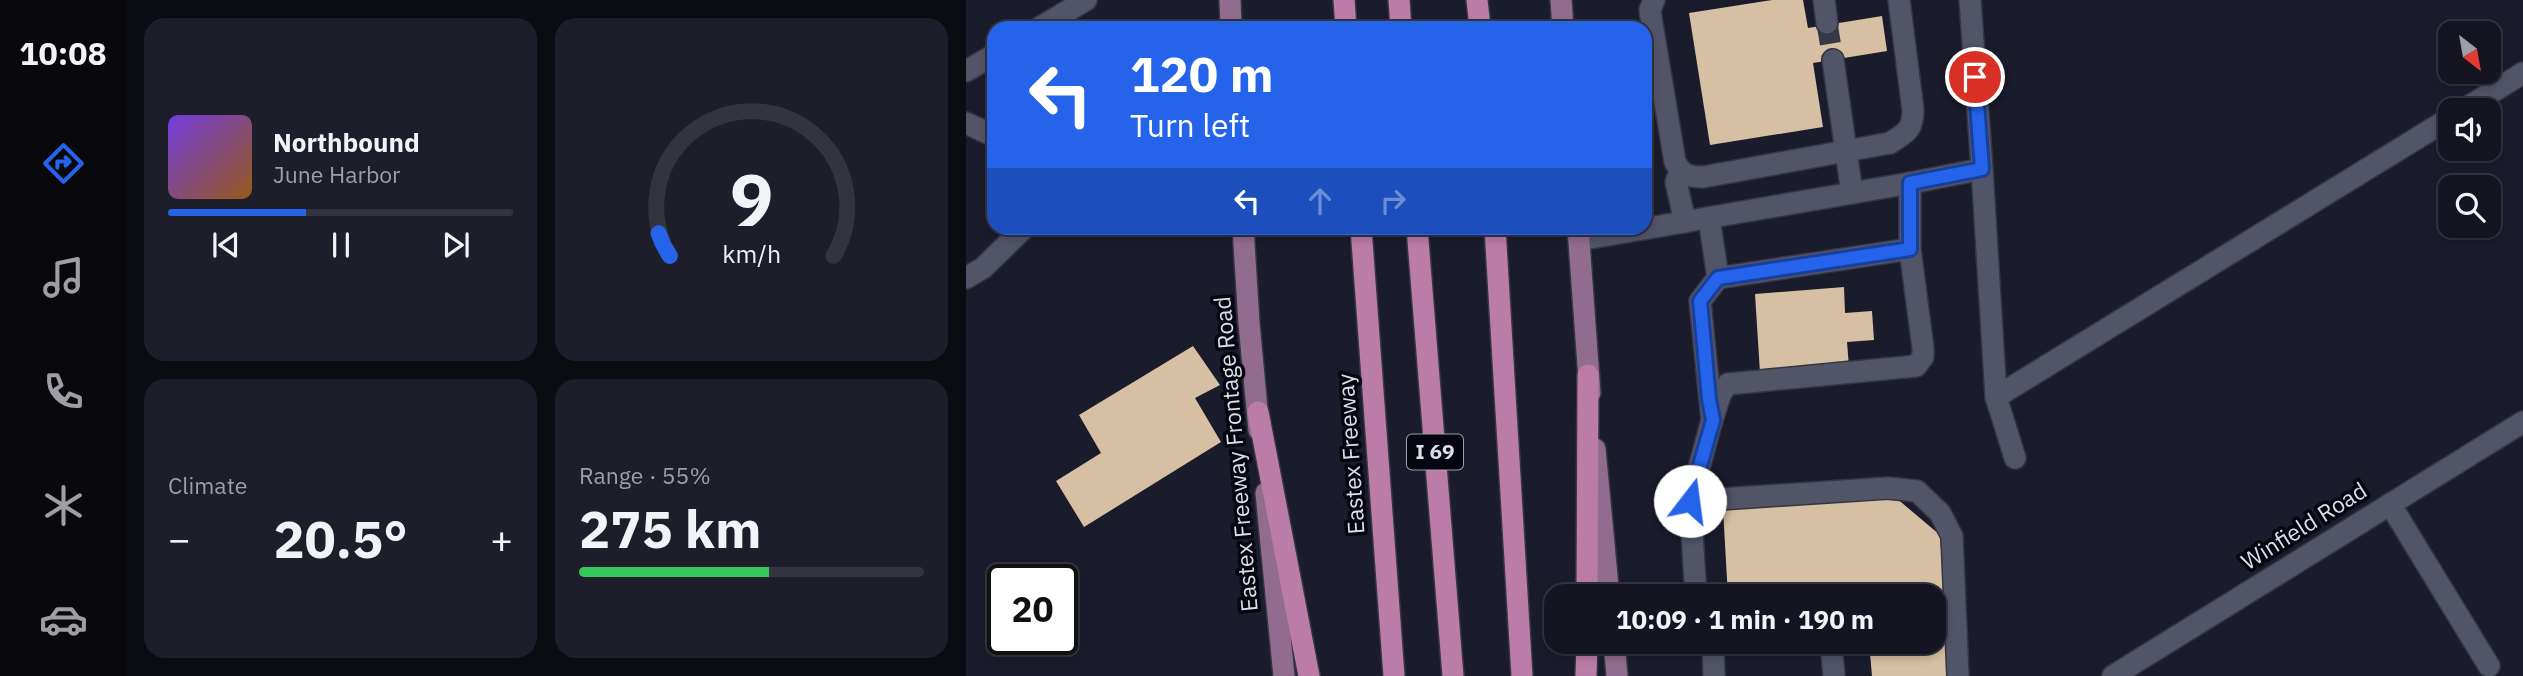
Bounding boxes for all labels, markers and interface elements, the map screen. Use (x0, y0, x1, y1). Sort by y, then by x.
north arrow (2438, 21, 2501, 84)
map controls (2438, 21, 2501, 238)
text: 10:08 (19, 32, 107, 74)
text: 120 m (1130, 42, 1274, 105)
pin (1945, 47, 2005, 107)
icon: left (1015, 49, 1106, 140)
icon: arrive (1956, 58, 1994, 96)
button: sound (2438, 98, 2501, 161)
text: Turn left (1130, 104, 1250, 146)
text: Northbound (273, 125, 420, 159)
icon: directions (39, 139, 88, 188)
text: 9 (730, 151, 773, 246)
text: June Harbor (273, 159, 401, 189)
button: search (2438, 175, 2501, 238)
icon: left (1228, 182, 1266, 220)
icon: ahead (1301, 182, 1339, 220)
icon: right (1374, 182, 1412, 220)
icon: previous (207, 226, 245, 264)
icon: pause (322, 226, 360, 264)
icon: next (437, 226, 475, 264)
text: km/h (722, 237, 781, 270)
icon: music (39, 253, 88, 302)
street label: Eastex Freeway Frontage Road (1206, 295, 1264, 613)
icon: phone (39, 367, 88, 416)
street label: Eastex Freeway (1329, 372, 1371, 535)
road number: I 69 (1407, 434, 1463, 470)
text: Range · 55% (579, 460, 711, 490)
position arrow (1653, 464, 1727, 538)
text: Climate (168, 470, 247, 500)
street label: Winfield Road (2235, 475, 2372, 576)
icon: climate (39, 481, 88, 530)
text: 275 km (579, 495, 761, 562)
text: 20.5° (273, 505, 408, 572)
text: − (168, 514, 191, 563)
text: + (490, 514, 513, 563)
speed limit sign: 20 (987, 564, 1078, 655)
icon: car (39, 595, 88, 644)
text: 10:09 · 1 min · 190 m (1616, 602, 1874, 636)

